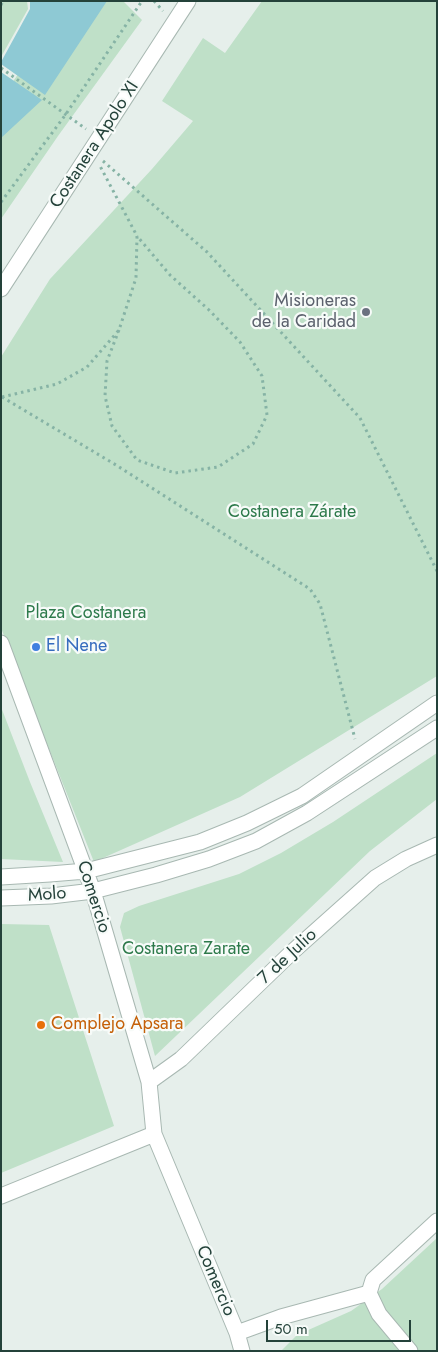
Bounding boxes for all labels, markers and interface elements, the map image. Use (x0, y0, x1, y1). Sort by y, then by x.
street label: Costanera Apolo XI (46, 77, 144, 213)
place label: Misioneras de la Caridad (252, 291, 356, 334)
marker: Misioneras de la Caridad (360, 306, 372, 318)
park label: Costanera Zárate (228, 502, 356, 524)
park label: Plaza Costanera (26, 603, 146, 625)
place label: El Nene (46, 636, 107, 658)
marker: El Nene (30, 641, 42, 653)
street label: Comercio (71, 858, 115, 936)
street label: Molo (27, 883, 67, 907)
street label: 7 de Julio (254, 924, 322, 990)
park label: Costanera Zarate (122, 939, 250, 961)
place label: Complejo Apsara (51, 1014, 183, 1036)
marker: Complejo Apsara (35, 1019, 47, 1031)
street label: Comercio (191, 1242, 239, 1320)
scale bar (268, 1310, 413, 1342)
text: 50 m (274, 1318, 308, 1340)

